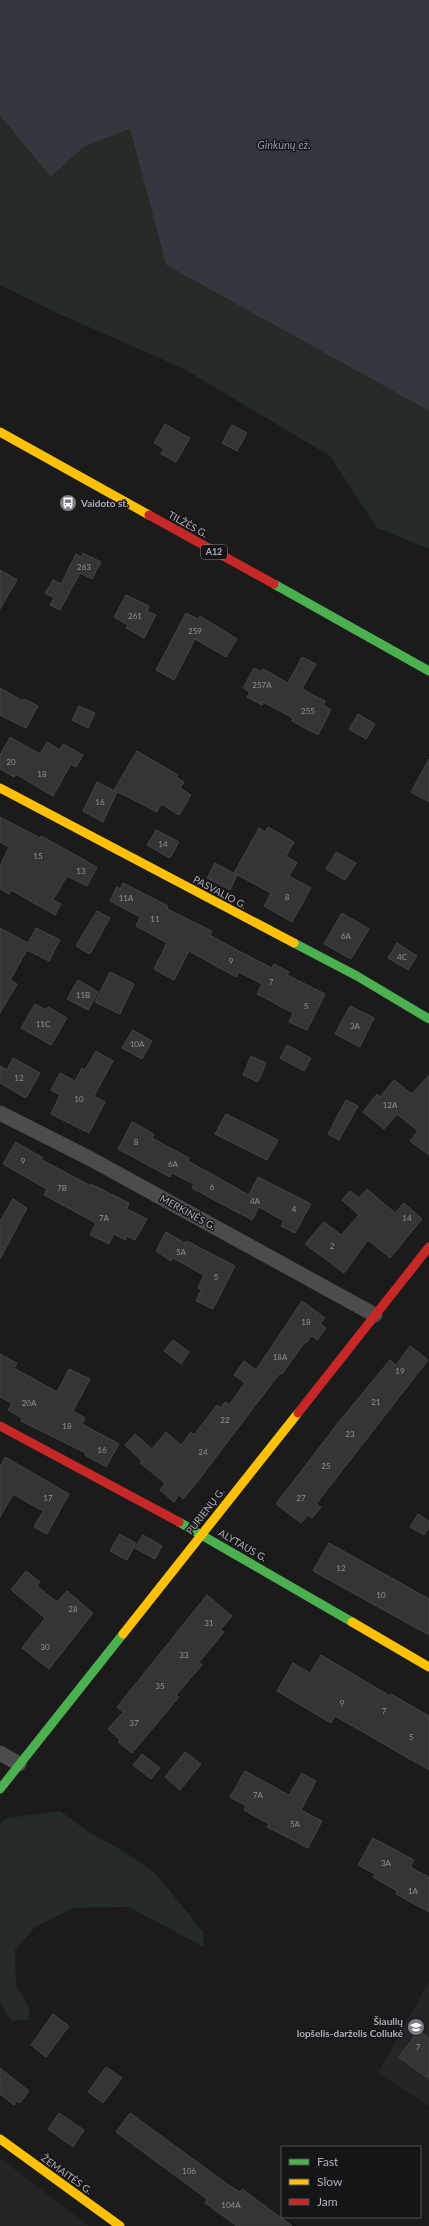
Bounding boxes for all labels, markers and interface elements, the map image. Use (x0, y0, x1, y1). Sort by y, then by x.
water label: Ginkūnų ež. (257, 138, 311, 151)
bus stop icon: Vaidoto st. (58, 493, 78, 513)
place label: Vaidoto st. (80, 497, 128, 509)
street label: TILŽĖS G. (166, 508, 210, 540)
road number: A12 (201, 545, 227, 559)
house number: 263 (77, 562, 91, 572)
house number: 261 (128, 611, 142, 621)
house number: 259 (188, 626, 202, 636)
house number: 257A (252, 680, 272, 690)
house number: 255 (301, 706, 315, 716)
house number: 20 (6, 757, 16, 767)
house number: 18 (37, 769, 47, 779)
house number: 16 (95, 797, 105, 807)
house number: 14 (158, 839, 168, 849)
house number: 15 (33, 851, 43, 861)
house number: 13 (76, 866, 86, 876)
street label: PASVALIO G. (191, 873, 249, 911)
house number: 8 (285, 892, 290, 902)
house number: 11A (119, 893, 134, 903)
house number: 11 (150, 914, 160, 924)
house number: 6A (341, 931, 352, 941)
house number: 4C (397, 952, 408, 962)
house number: 9 (229, 956, 234, 966)
house number: 7 (269, 977, 274, 987)
house number: 11B (76, 990, 90, 1000)
house number: 5 (304, 1001, 309, 1011)
house number: 11C (36, 1019, 51, 1029)
house number: 3A (350, 1021, 361, 1031)
house number: 10A (130, 1039, 145, 1049)
house number: 12 (14, 1073, 24, 1083)
house number: 10 (74, 1094, 84, 1104)
house number: 12A (383, 1100, 398, 1110)
house number: 8 (134, 1137, 139, 1147)
house number: 9 (21, 1156, 26, 1166)
house number: 6A (168, 1159, 179, 1169)
house number: 6 (210, 1182, 215, 1192)
house number: 7B (57, 1183, 67, 1193)
street label: MERKINĖS G. (158, 1192, 218, 1232)
house number: 4A (250, 1196, 261, 1206)
house number: 4 (292, 1204, 297, 1214)
house number: 7A (99, 1213, 110, 1223)
house number: 14 (402, 1213, 412, 1223)
house number: 2 (330, 1241, 335, 1251)
house number: 5A (176, 1247, 187, 1257)
house number: 5 (214, 1272, 219, 1282)
house number: 18 (301, 1317, 311, 1327)
house number: 18A (273, 1352, 288, 1362)
house number: 19 (395, 1366, 405, 1376)
house number: 21 (371, 1397, 381, 1407)
house number: 20A (22, 1398, 37, 1408)
house number: 22 (220, 1415, 230, 1425)
house number: 18 (62, 1421, 72, 1431)
house number: 23 (345, 1429, 355, 1439)
house number: 16 (97, 1445, 107, 1455)
house number: 24 (198, 1447, 208, 1457)
house number: 25 (321, 1461, 331, 1471)
street label: PURIENŲ G. (183, 1485, 227, 1537)
house number: 17 (43, 1493, 53, 1503)
house number: 27 (296, 1493, 306, 1503)
street label: ALYTAUS G. (217, 1526, 269, 1564)
house number: 12 (336, 1563, 346, 1573)
house number: 10 (376, 1590, 386, 1600)
house number: 28 (68, 1604, 78, 1614)
house number: 31 (204, 1618, 214, 1628)
house number: 30 (40, 1642, 50, 1652)
house number: 33 (179, 1650, 189, 1660)
house number: 35 (155, 1681, 165, 1691)
house number: 9 (340, 1698, 345, 1708)
house number: 7 (382, 1706, 387, 1716)
house number: 37 (129, 1718, 139, 1728)
house number: 5 (409, 1732, 414, 1742)
house number: 7A (253, 1790, 264, 1800)
house number: 5A (290, 1819, 301, 1829)
house number: 3A (381, 1858, 392, 1868)
house number: 1A (408, 1886, 419, 1896)
place label: Šiaulių lopšelis-darželis Coliukė (297, 2015, 404, 2039)
school or university icon: Šiaulių lopšelis-darželis Coliukė (406, 2017, 426, 2037)
house number: 7 (416, 2042, 421, 2052)
legend (281, 2146, 421, 2218)
street label: ŽEMAITĖS G. (39, 2152, 95, 2196)
text: Fast (317, 2154, 339, 2169)
house number: 106 (182, 2166, 196, 2176)
text: Slow (317, 2174, 343, 2189)
text: Jam (317, 2194, 338, 2209)
house number: 104A (221, 2200, 241, 2210)

